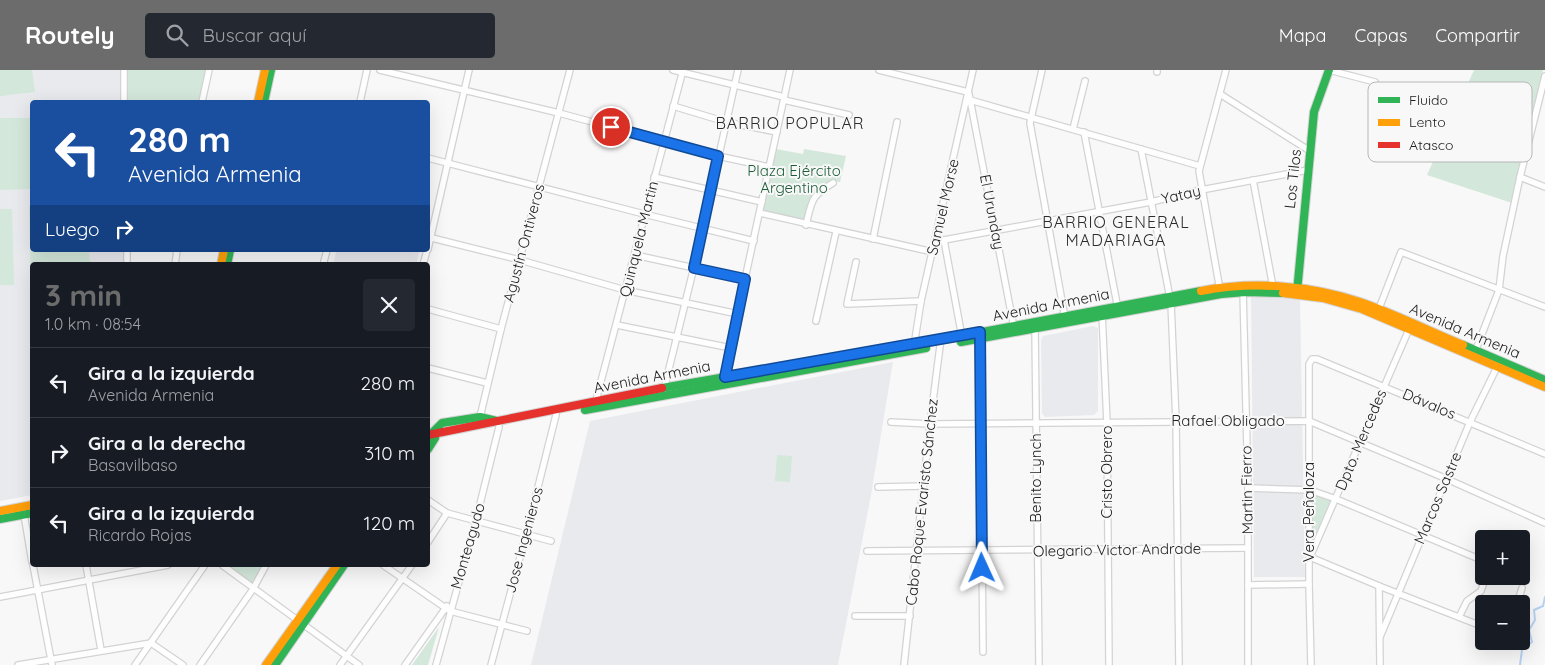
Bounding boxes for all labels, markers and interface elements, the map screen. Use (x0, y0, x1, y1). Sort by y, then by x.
search box (145, 13, 495, 58)
text: Routely (25, 20, 115, 50)
icon: search (163, 21, 191, 49)
text: Buscar aquí (203, 23, 306, 47)
text: Mapa (1279, 24, 1326, 47)
text: Capas (1354, 24, 1407, 47)
text: Compartir (1435, 24, 1520, 47)
legend (1368, 82, 1532, 162)
text: Fluido (1409, 91, 1448, 109)
pin (590, 106, 632, 148)
icon: arrive (597, 113, 625, 141)
district label: BARRIO POPULAR (715, 113, 865, 133)
text: Lento (1409, 113, 1446, 131)
text: 280 m (128, 117, 231, 161)
icon: left (45, 120, 110, 185)
text: Atasco (1409, 136, 1454, 154)
street label: Los Tilos (1280, 148, 1305, 210)
street label: Samuel Morse (922, 157, 963, 257)
text: Avenida Armenia (128, 160, 302, 188)
park label: Plaza Ejército Argentino (747, 161, 841, 197)
street label: El Urunday (976, 173, 1009, 251)
street label: Quinquela Martin (615, 179, 662, 299)
street label: Yatay (1159, 181, 1202, 208)
street label: Agustín Ontiveros (499, 182, 548, 304)
district label: BARRIO GENERAL MADARIAGA (1042, 212, 1190, 250)
icon: right (110, 215, 138, 243)
text: Luego (45, 217, 100, 241)
text: 3 min (45, 276, 122, 314)
button: close (363, 279, 415, 331)
street label: Avenida Armenia (991, 284, 1111, 325)
street label: Avenida Armenia (1407, 299, 1523, 362)
text: 1.0 km · 08:54 (45, 314, 141, 334)
street label: Avenida Armenia (592, 356, 712, 397)
text: Gira a la izquierda (88, 361, 255, 385)
icon: left (45, 369, 73, 397)
text: 280 m (360, 371, 415, 395)
street label: Dávalos (1400, 384, 1459, 423)
text: Avenida Armenia (88, 385, 214, 405)
street label: Dpto. Mercedes (1331, 386, 1390, 493)
street label: Cabo Roque Evaristo Sánchez (901, 398, 942, 606)
street label: Rafael Obligado (1171, 411, 1285, 430)
street label: Cristo Obrero (1097, 426, 1116, 519)
text: Gira a la derecha (88, 431, 246, 455)
street label: Benito Lynch (1026, 433, 1045, 523)
icon: right (45, 439, 73, 467)
text: 310 m (364, 441, 415, 465)
street label: Martin Fierro (1236, 445, 1257, 535)
street label: Marcos Sastre (1410, 449, 1466, 547)
text: Basavilbaso (88, 455, 177, 475)
street label: Vera Peñaloza (1299, 462, 1318, 562)
street label: Jose Ingenieros (500, 485, 547, 595)
text: Gira a la izquierda (88, 501, 255, 525)
street label: Monteagudo (446, 501, 489, 591)
icon: left (45, 509, 73, 537)
text: 120 m (364, 511, 415, 535)
text: Ricardo Rojas (88, 525, 192, 545)
map controls (1475, 530, 1530, 650)
button: + (1475, 530, 1530, 585)
street label: Olegario Victor Andrade (1033, 539, 1201, 560)
position arrow (955, 541, 1007, 593)
button: − (1475, 595, 1530, 650)

